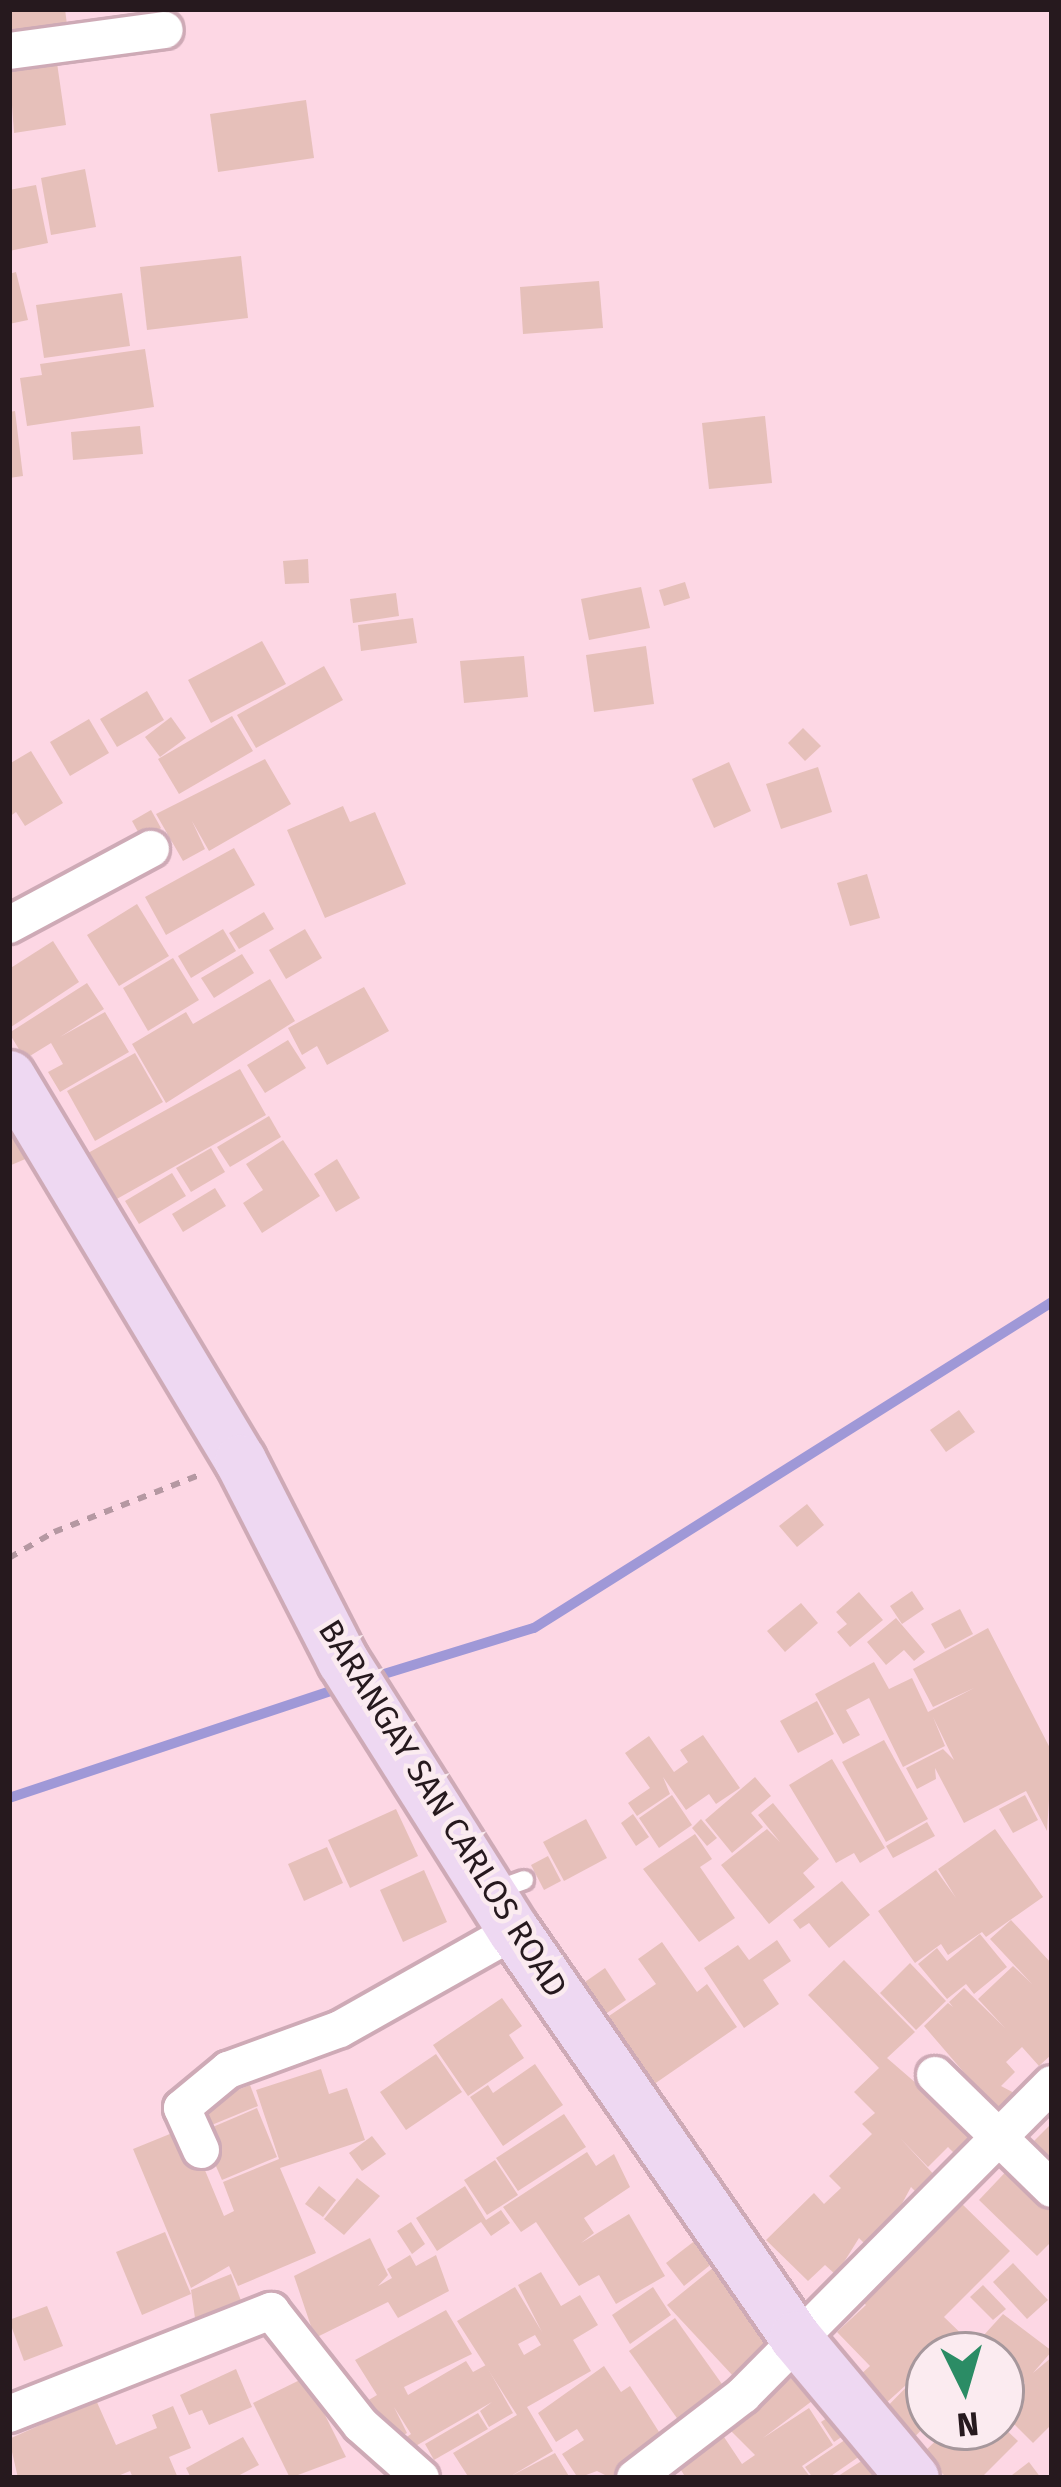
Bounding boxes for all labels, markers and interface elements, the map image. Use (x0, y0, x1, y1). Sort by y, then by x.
street label: BARANGAY SAN CARLOS ROAD (309, 1613, 575, 2005)
north arrow (905, 2331, 1025, 2451)
text: N (955, 2403, 981, 2445)

